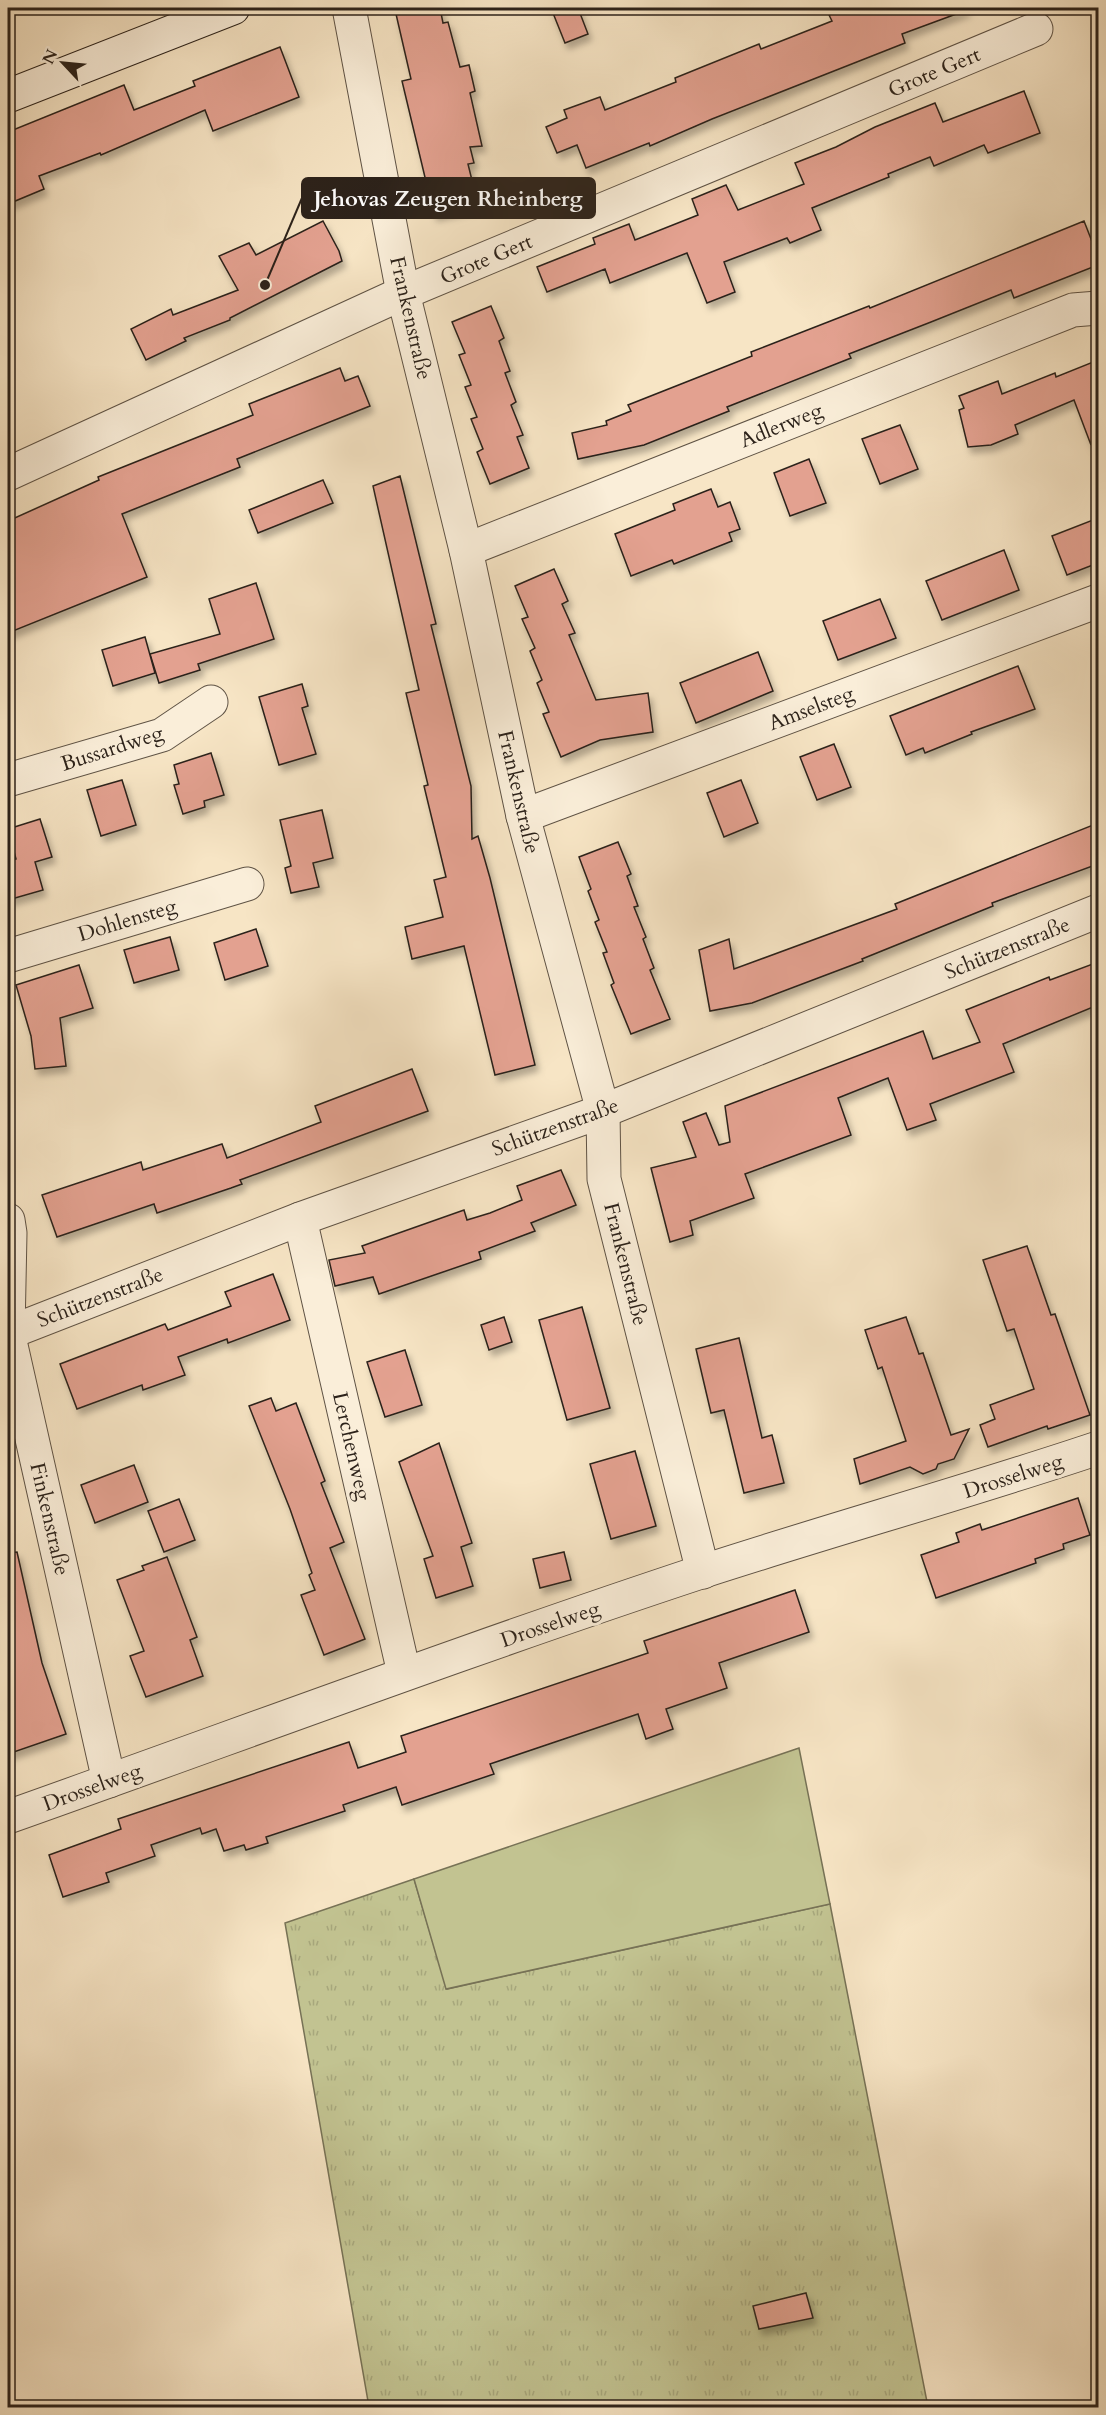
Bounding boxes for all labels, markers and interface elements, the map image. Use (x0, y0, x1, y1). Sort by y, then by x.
north arrow (33, 33, 93, 93)
street label: Grote Gert (883, 40, 985, 105)
text: N (37, 46, 63, 68)
callout: Jehovas Zeugen Rheinberg (302, 178, 595, 218)
text: Jehovas Zeugen Rheinberg (310, 184, 583, 214)
street label: Grote Gert (435, 227, 537, 292)
street label: Frankenstraße (382, 254, 439, 383)
street label: Adlerweg (736, 396, 827, 455)
street label: Amselsteg (764, 679, 858, 738)
street label: Bussardweg (57, 718, 167, 779)
street label: Frankenstraße (490, 728, 547, 857)
street label: Dohlensteg (74, 892, 180, 949)
street label: Schützenstraße (940, 910, 1074, 987)
street label: Schützenstraße (488, 1091, 623, 1164)
street label: Frankenstraße (596, 1200, 655, 1329)
street label: Schützenstraße (33, 1260, 167, 1335)
street label: Lerchenweg (325, 1389, 378, 1503)
street label: Drosselweg (960, 1447, 1067, 1506)
street label: Finkenstraße (22, 1460, 77, 1578)
street label: Drosselweg (497, 1594, 604, 1655)
street label: Drosselweg (39, 1756, 146, 1819)

